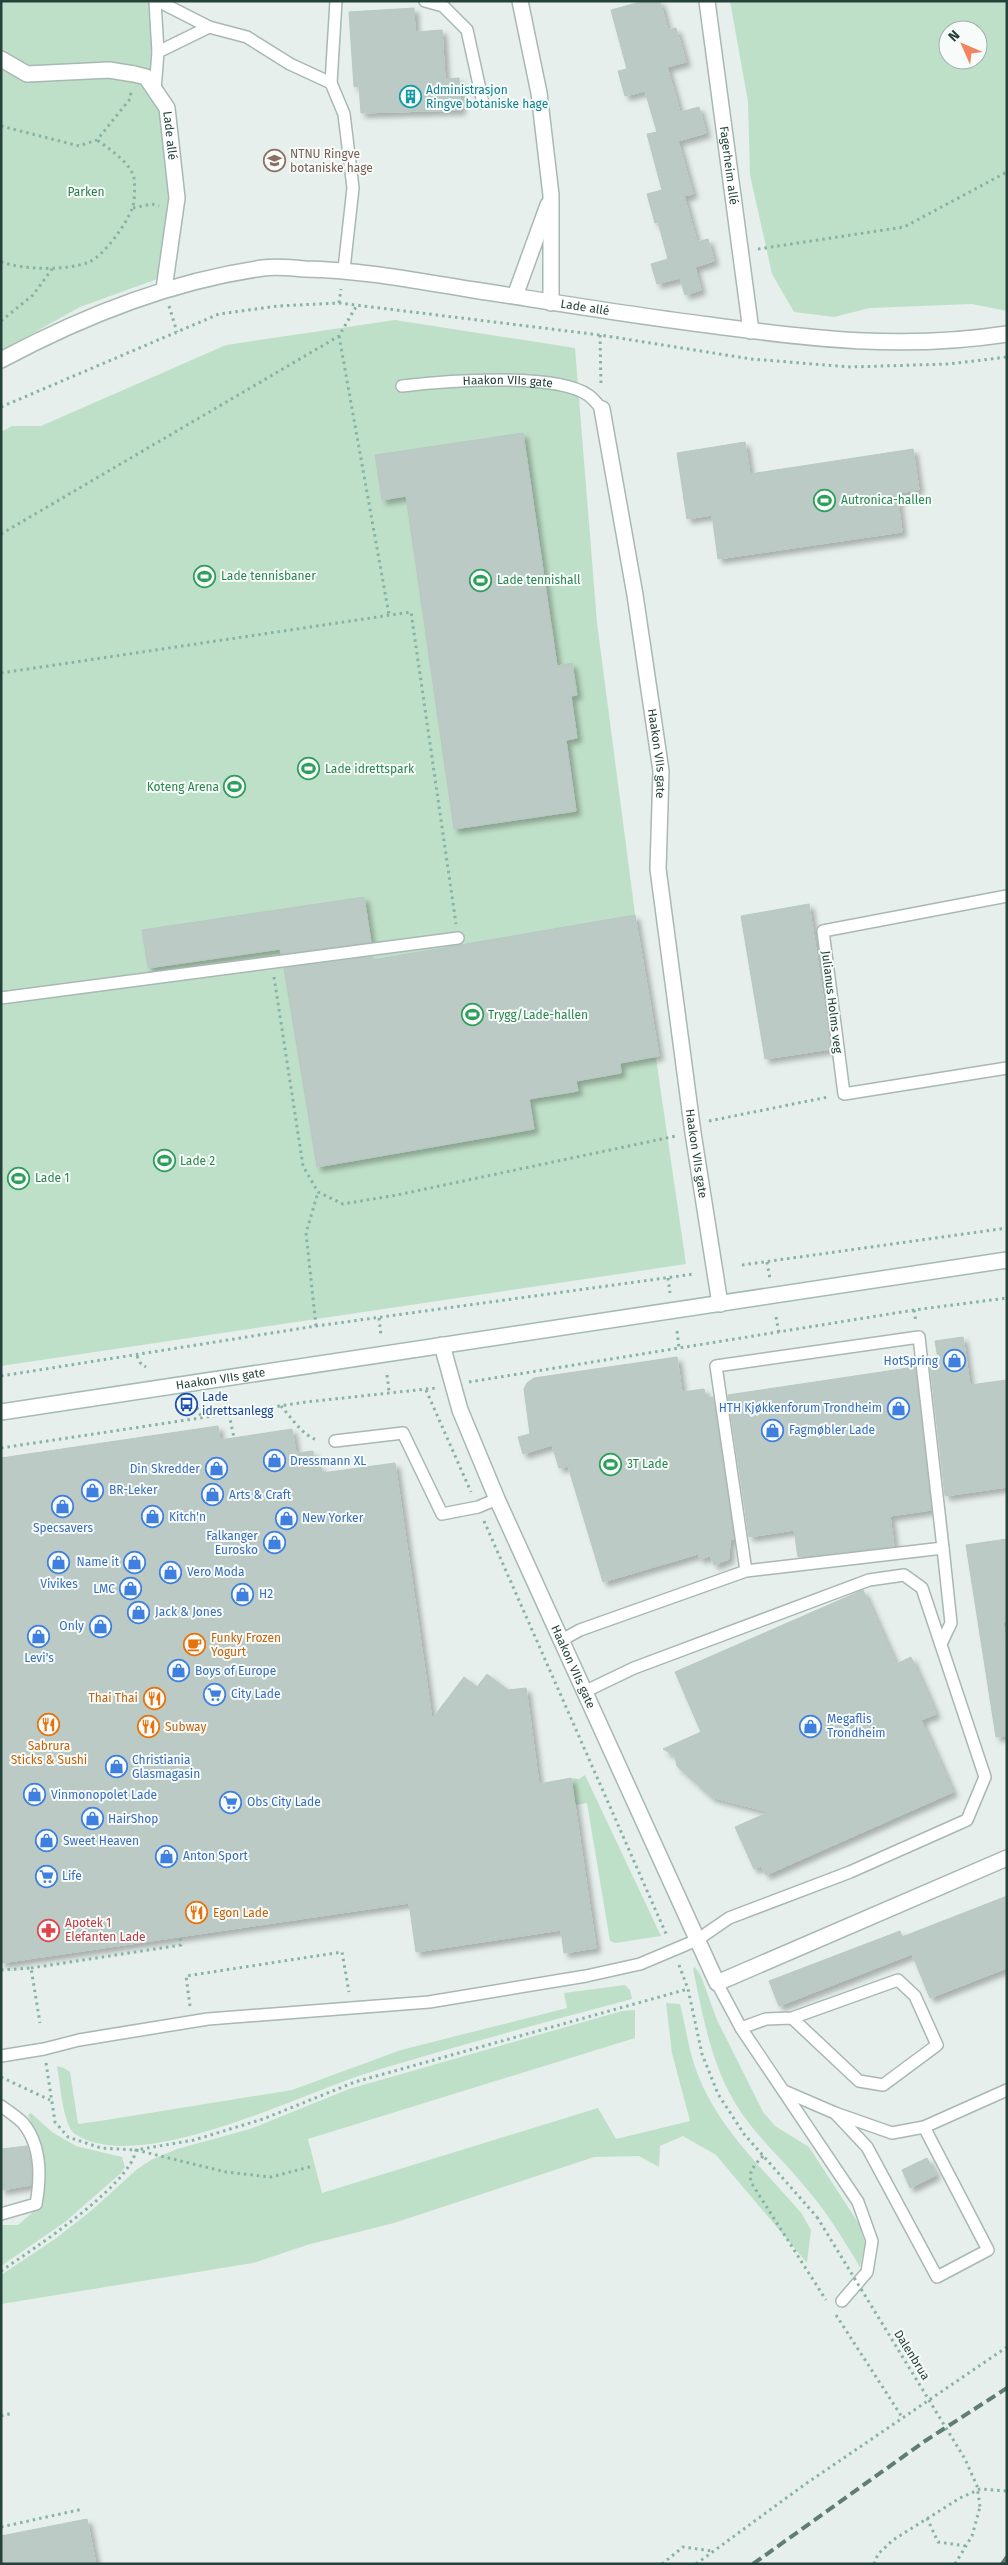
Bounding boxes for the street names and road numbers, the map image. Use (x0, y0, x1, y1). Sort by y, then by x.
street label: Lade allé (160, 110, 180, 161)
street label: Fagerheim allé (717, 125, 741, 206)
street label: Lade allé (560, 297, 610, 318)
street label: Haakon VIIs gate (462, 373, 554, 390)
street label: Haakon VIIs gate (645, 708, 668, 799)
street label: Julianus Holms veg (819, 950, 845, 1055)
street label: Haakon VIIs gate (683, 1108, 710, 1199)
street label: Haakon VIIs gate (175, 1365, 266, 1393)
street label: Haakon VIIs gate (548, 1623, 598, 1711)
street label: Dalenbrua (891, 2327, 933, 2383)

